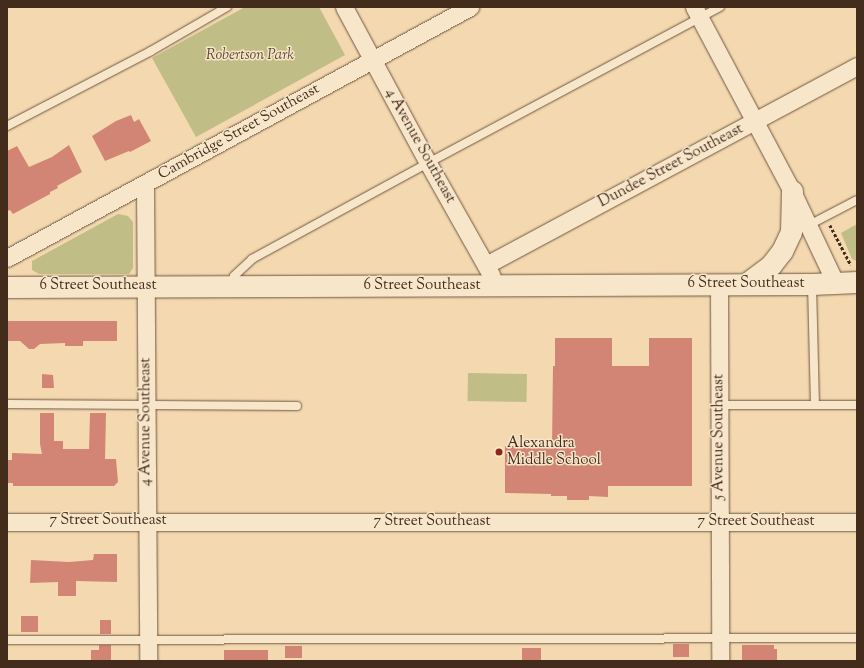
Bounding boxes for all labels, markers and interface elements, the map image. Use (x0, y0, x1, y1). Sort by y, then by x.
park label: Robertson Park (206, 47, 294, 65)
street label: Cambridge Street Southeast (155, 80, 323, 184)
street label: 4 Avenue Southeast (381, 85, 459, 207)
street label: Dundee Street Southeast (596, 120, 746, 212)
street label: 6 Street Southeast (687, 275, 805, 293)
street label: 6 Street Southeast (39, 277, 157, 295)
street label: 6 Street Southeast (363, 277, 481, 295)
street label: 4 Avenue Southeast (137, 358, 155, 486)
street label: 5 Avenue Southeast (710, 374, 728, 500)
place label: Alexandra Middle School (507, 434, 601, 469)
marker: Alexandra Middle School (494, 447, 504, 457)
street label: 7 Street Southeast (49, 512, 167, 530)
street label: 7 Street Southeast (373, 513, 491, 531)
street label: 7 Street Southeast (697, 513, 815, 531)

